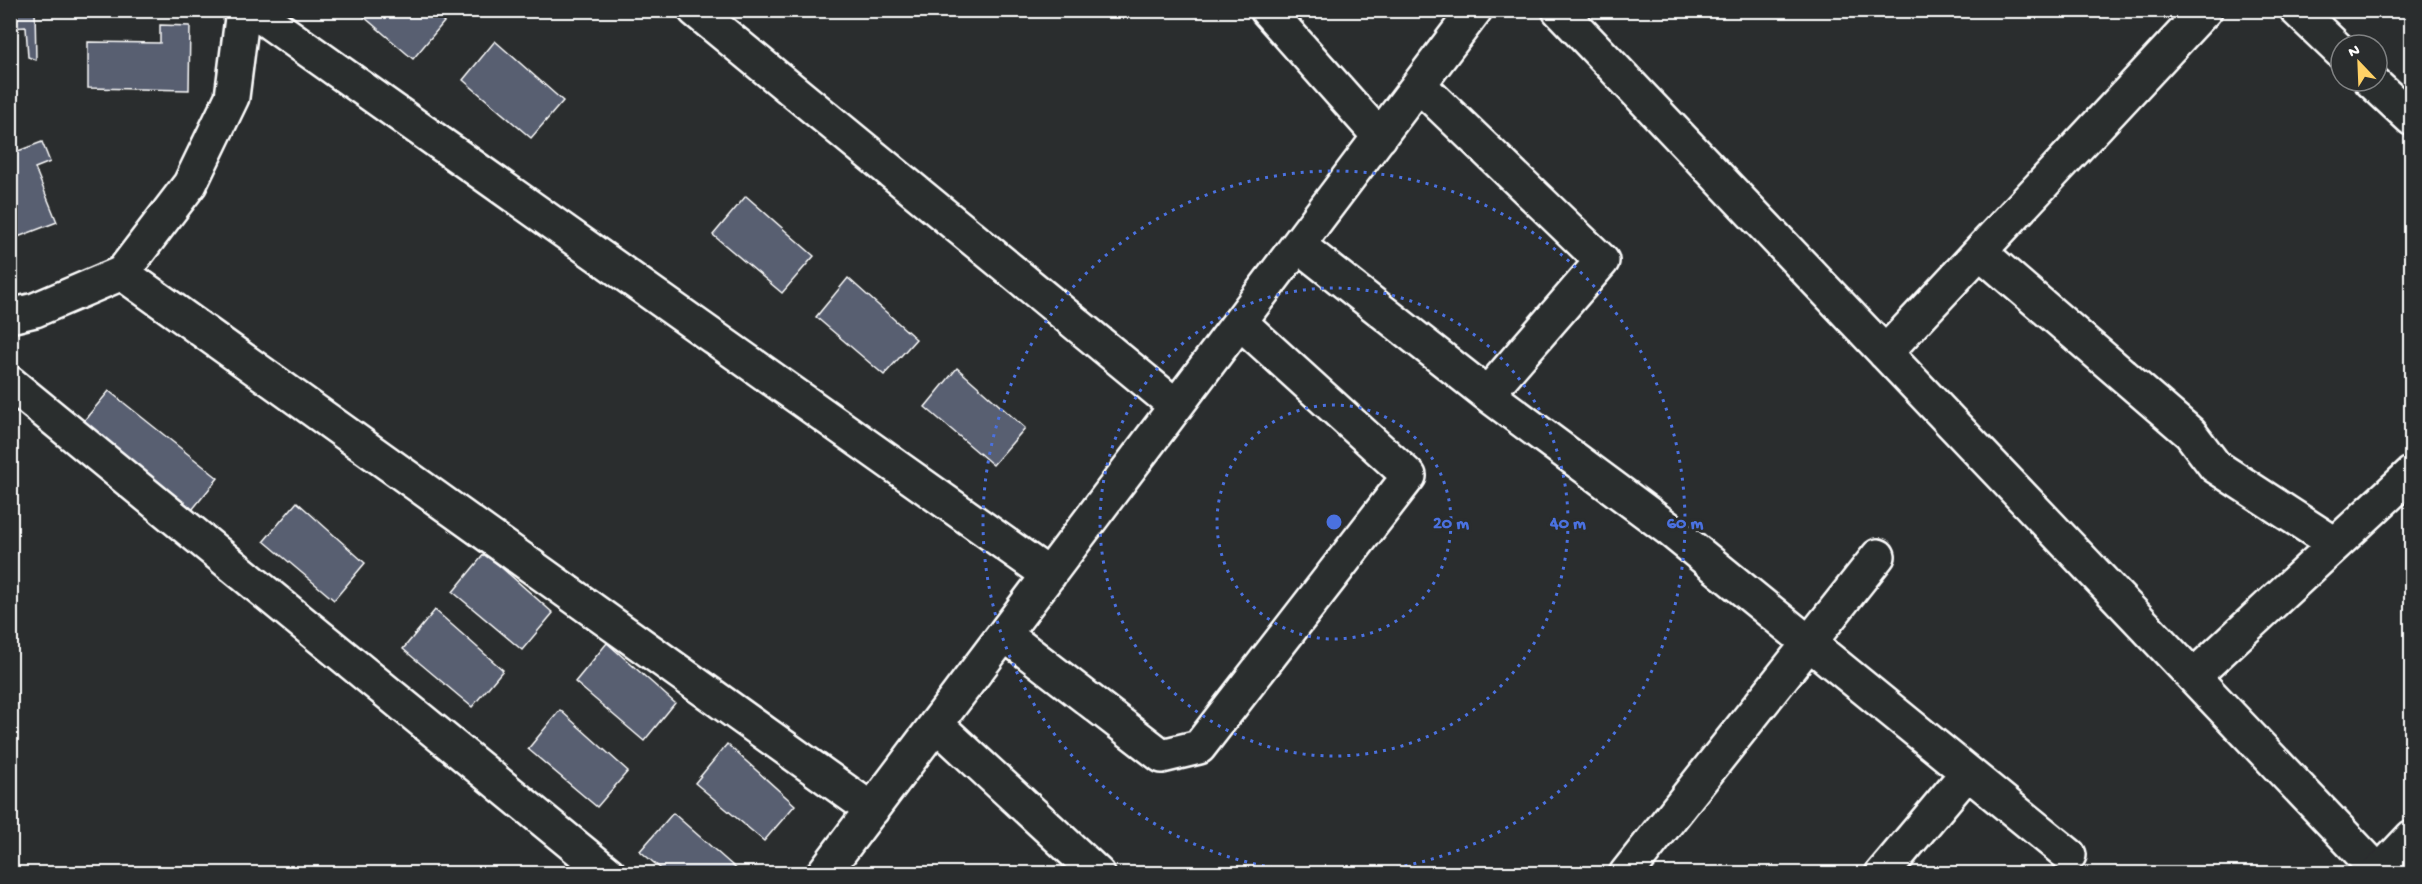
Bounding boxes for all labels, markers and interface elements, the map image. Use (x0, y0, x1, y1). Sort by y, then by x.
north arrow (2329, 33, 2389, 93)
text: N (2346, 41, 2364, 63)
centre of rings (1324, 512, 1344, 532)
text: 20 m (1433, 514, 1469, 535)
text: 40 m (1549, 514, 1586, 535)
text: 60 m (1667, 514, 1703, 535)

